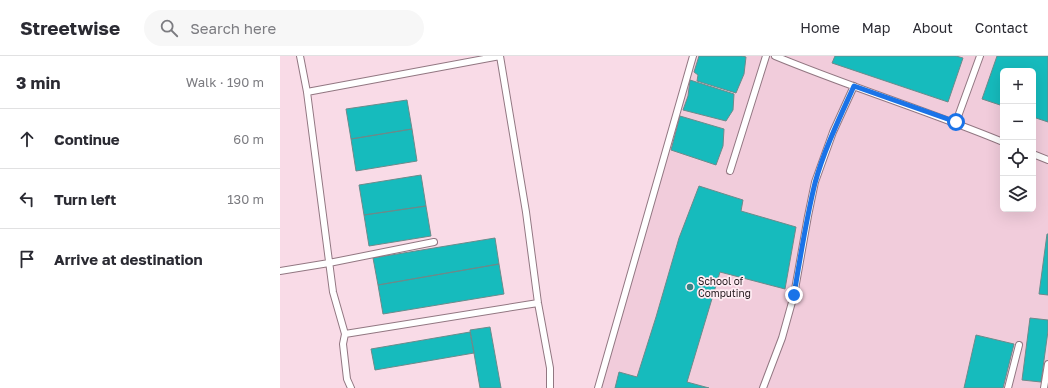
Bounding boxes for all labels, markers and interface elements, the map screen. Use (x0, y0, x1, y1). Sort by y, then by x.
search box (144, 10, 424, 46)
text: Streetwise (20, 16, 120, 39)
icon: search (158, 17, 180, 39)
text: Search here (190, 19, 276, 37)
text: Home (800, 19, 840, 36)
text: Map (862, 19, 890, 36)
text: About (912, 19, 953, 36)
text: Contact (975, 19, 1028, 36)
map controls (1000, 68, 1036, 212)
button: + (1000, 68, 1036, 104)
text: 3 min (16, 72, 60, 93)
text: Walk · 190 m (186, 74, 264, 90)
button: − (1000, 104, 1036, 140)
route start (947, 113, 965, 131)
icon: ahead (16, 128, 38, 150)
text: Continue (54, 130, 120, 148)
text: 60 m (233, 131, 264, 147)
button: locate (1000, 140, 1036, 176)
button: layers (1000, 176, 1036, 212)
icon: left (16, 188, 38, 210)
text: Turn left (54, 190, 116, 208)
text: 130 m (227, 191, 264, 207)
icon: arrive (16, 248, 38, 270)
text: Arrive at destination (54, 250, 203, 268)
place label: School of Computing (698, 275, 751, 299)
marker: School of Computing (685, 282, 695, 292)
route end (785, 286, 803, 304)

